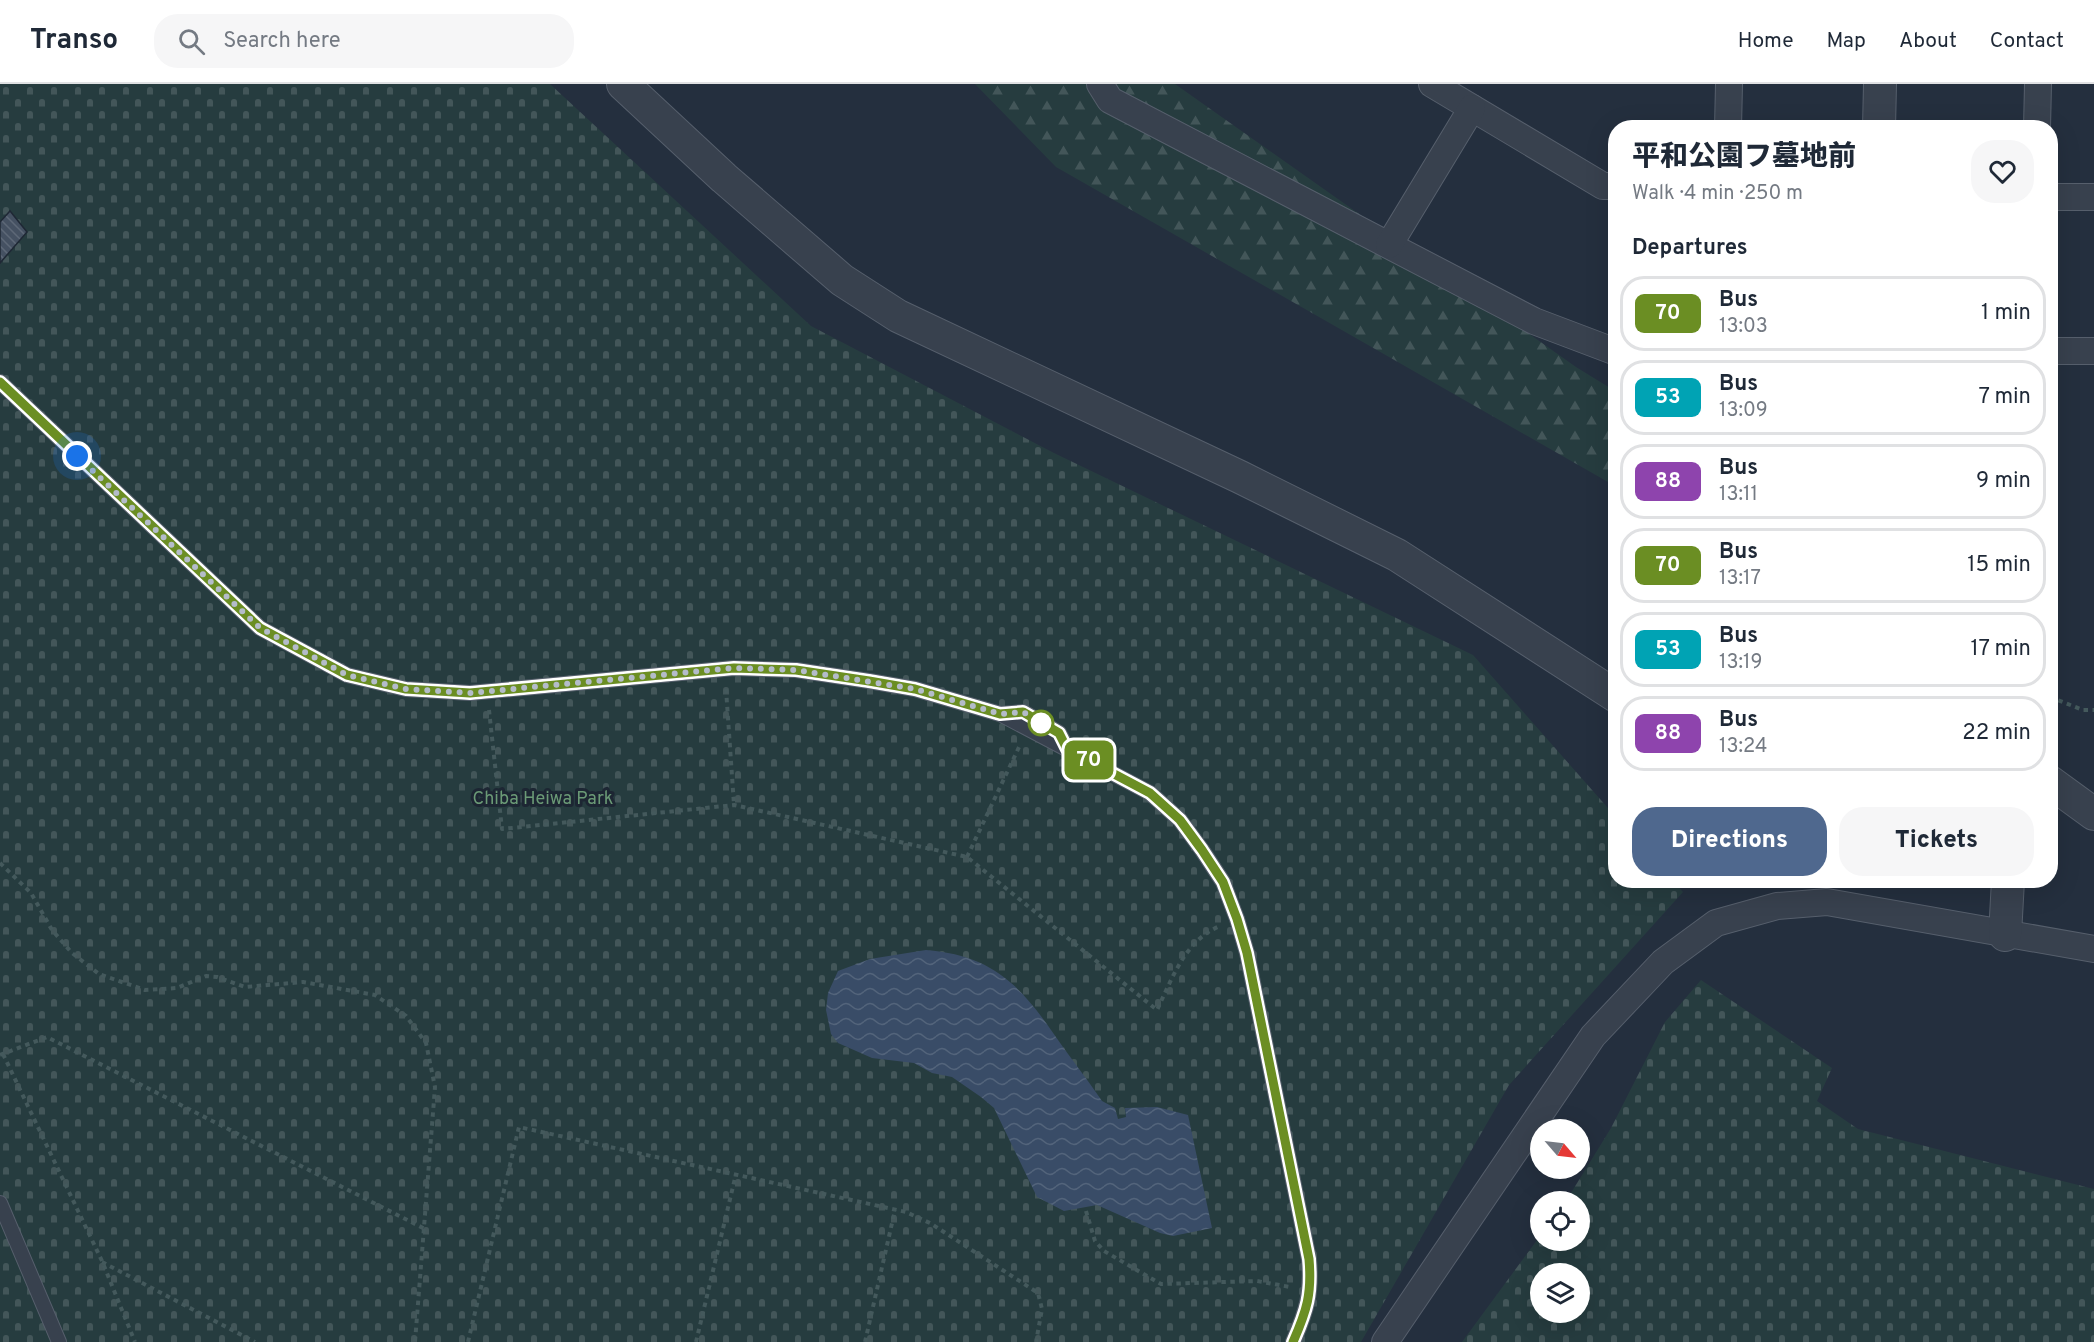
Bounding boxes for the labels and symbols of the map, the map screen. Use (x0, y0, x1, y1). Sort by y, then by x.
your location (62, 441, 92, 471)
unlabelled marker (1028, 710, 1054, 736)
line badge: 70 (1062, 740, 1116, 780)
park label: Chiba Heiwa Park (473, 788, 613, 811)
north arrow (1530, 1119, 1590, 1179)

